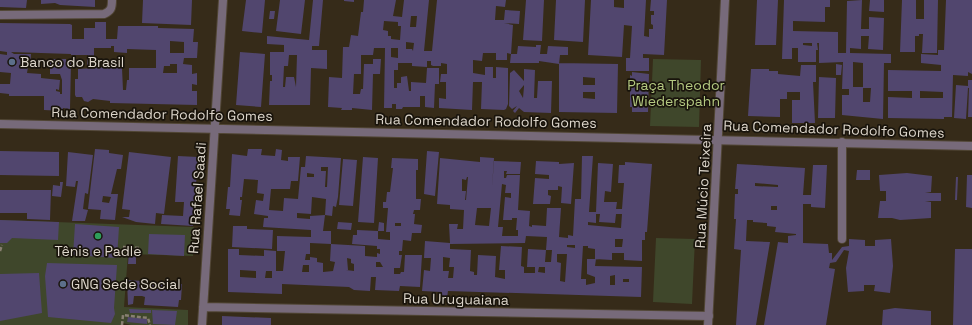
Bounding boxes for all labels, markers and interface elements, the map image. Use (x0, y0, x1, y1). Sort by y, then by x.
place label: Banco do Brasil (20, 53, 124, 71)
marker: Banco do Brasil (7, 57, 17, 67)
park label: Praça Theodor Wiederspahn (627, 76, 725, 110)
street label: Rua Comendador Rodolfo Gomes (51, 103, 273, 125)
street label: Rua Comendador Rodolfo Gomes (375, 110, 597, 132)
street label: Rua Comendador Rodolfo Gomes (723, 116, 945, 142)
street label: Rua Múcio Teixeira (691, 123, 715, 249)
street label: Rua Rafael Saadi (184, 142, 210, 254)
marker: Tênis e Padle (93, 231, 103, 241)
place label: Tênis e Padle (55, 242, 141, 260)
place label: GNG Sede Social (71, 275, 181, 293)
marker: GNG Sede Social (58, 279, 68, 289)
street label: Rua Uruguaiana (403, 289, 509, 309)

